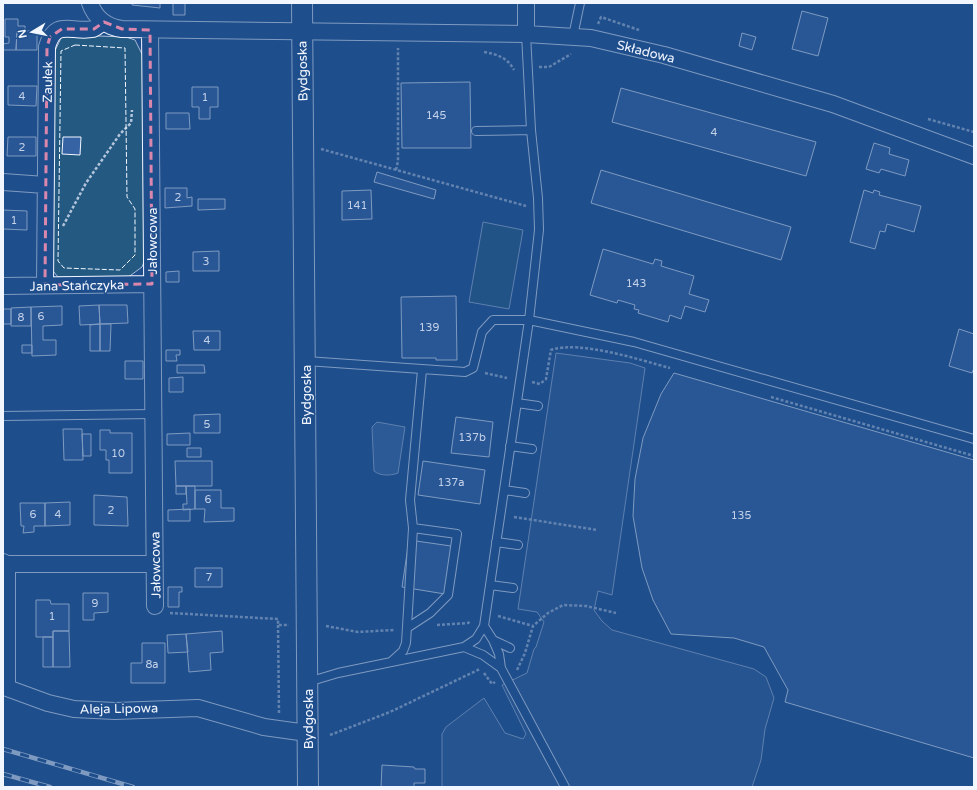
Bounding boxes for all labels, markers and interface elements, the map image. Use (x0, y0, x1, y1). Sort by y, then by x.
north arrow (12, 12, 52, 52)
text: N (15, 28, 30, 39)
street label: Składowa (615, 37, 676, 67)
street label: Bydgoska (294, 41, 312, 101)
street label: Zaułek (40, 61, 56, 103)
house number: 4 (19, 90, 26, 103)
house number: 1 (202, 91, 208, 104)
house number: 145 (426, 109, 446, 122)
house number: 4 (711, 126, 718, 139)
house number: 2 (19, 141, 26, 154)
house number: 2 (175, 191, 182, 204)
house number: 141 (347, 199, 367, 212)
street label: Jałowcowa (145, 208, 161, 274)
house number: 1 (11, 214, 17, 227)
house number: 3 (203, 255, 210, 268)
street label: Jana Stańczyka (30, 277, 124, 295)
house number: 143 (626, 277, 646, 290)
house number: 6 (38, 310, 45, 323)
house number: 8 (18, 311, 25, 324)
house number: 139 (419, 321, 439, 334)
house number: 4 (204, 334, 211, 347)
street label: Bydgoska (299, 365, 315, 425)
house number: 5 (204, 418, 211, 431)
house number: 137b (458, 431, 486, 444)
house number: 10 (111, 447, 125, 460)
house number: 137a (438, 476, 464, 489)
house number: 6 (205, 493, 212, 506)
house number: 2 (108, 504, 115, 517)
house number: 6 (30, 508, 37, 521)
house number: 4 (55, 508, 62, 521)
house number: 135 (731, 509, 751, 522)
street label: Jałowcowa (147, 531, 165, 599)
house number: 7 (206, 571, 213, 584)
house number: 9 (92, 597, 99, 610)
house number: 1 (49, 610, 55, 623)
house number: 8a (145, 658, 159, 671)
street label: Bydgoska (301, 689, 317, 749)
street label: Aleja Lipowa (80, 700, 158, 718)

